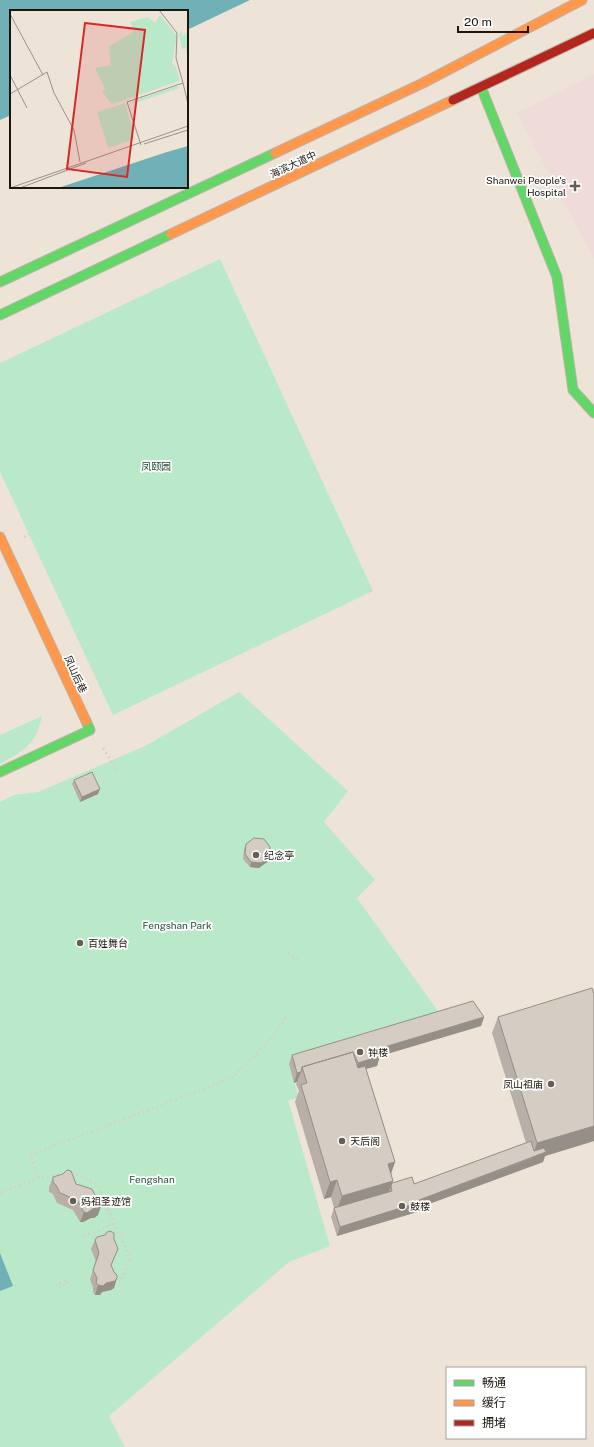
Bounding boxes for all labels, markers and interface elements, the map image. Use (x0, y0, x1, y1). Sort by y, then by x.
scale bar (458, 8, 528, 34)
inset map (10, 10, 188, 188)
text: 20 m (464, 15, 492, 29)
street label: 海滨大道中 (268, 148, 318, 180)
place label: Shanwei People's Hospital (486, 174, 566, 198)
marker: Shanwei People's Hospital (569, 180, 581, 192)
park label: 凤颐园 (141, 460, 171, 472)
street label: 凤山后巷 (62, 653, 90, 695)
place label: 纪念亭 (264, 849, 294, 861)
marker: 纪念亭 (251, 850, 261, 860)
park label: Fengshan Park (142, 919, 212, 931)
place label: 百姓舞台 (88, 937, 128, 949)
marker: 百姓舞台 (75, 938, 85, 948)
place label: 钟楼 (368, 1046, 388, 1058)
marker: 钟楼 (355, 1047, 365, 1057)
place label: 凤山祖庙 (503, 1078, 543, 1090)
marker: 凤山祖庙 (546, 1079, 556, 1089)
place label: 天后阁 (350, 1135, 380, 1147)
marker: 天后阁 (337, 1136, 347, 1146)
park label: Fengshan (129, 1173, 175, 1185)
place label: 妈祖圣迹馆 (81, 1195, 131, 1207)
marker: 妈祖圣迹馆 (68, 1196, 78, 1206)
place label: 鼓楼 (410, 1200, 430, 1212)
marker: 鼓楼 (397, 1201, 407, 1211)
legend (446, 1367, 586, 1439)
text: 畅通 (482, 1376, 506, 1390)
text: 缓行 (482, 1396, 506, 1410)
text: 拥堵 (482, 1416, 506, 1430)

